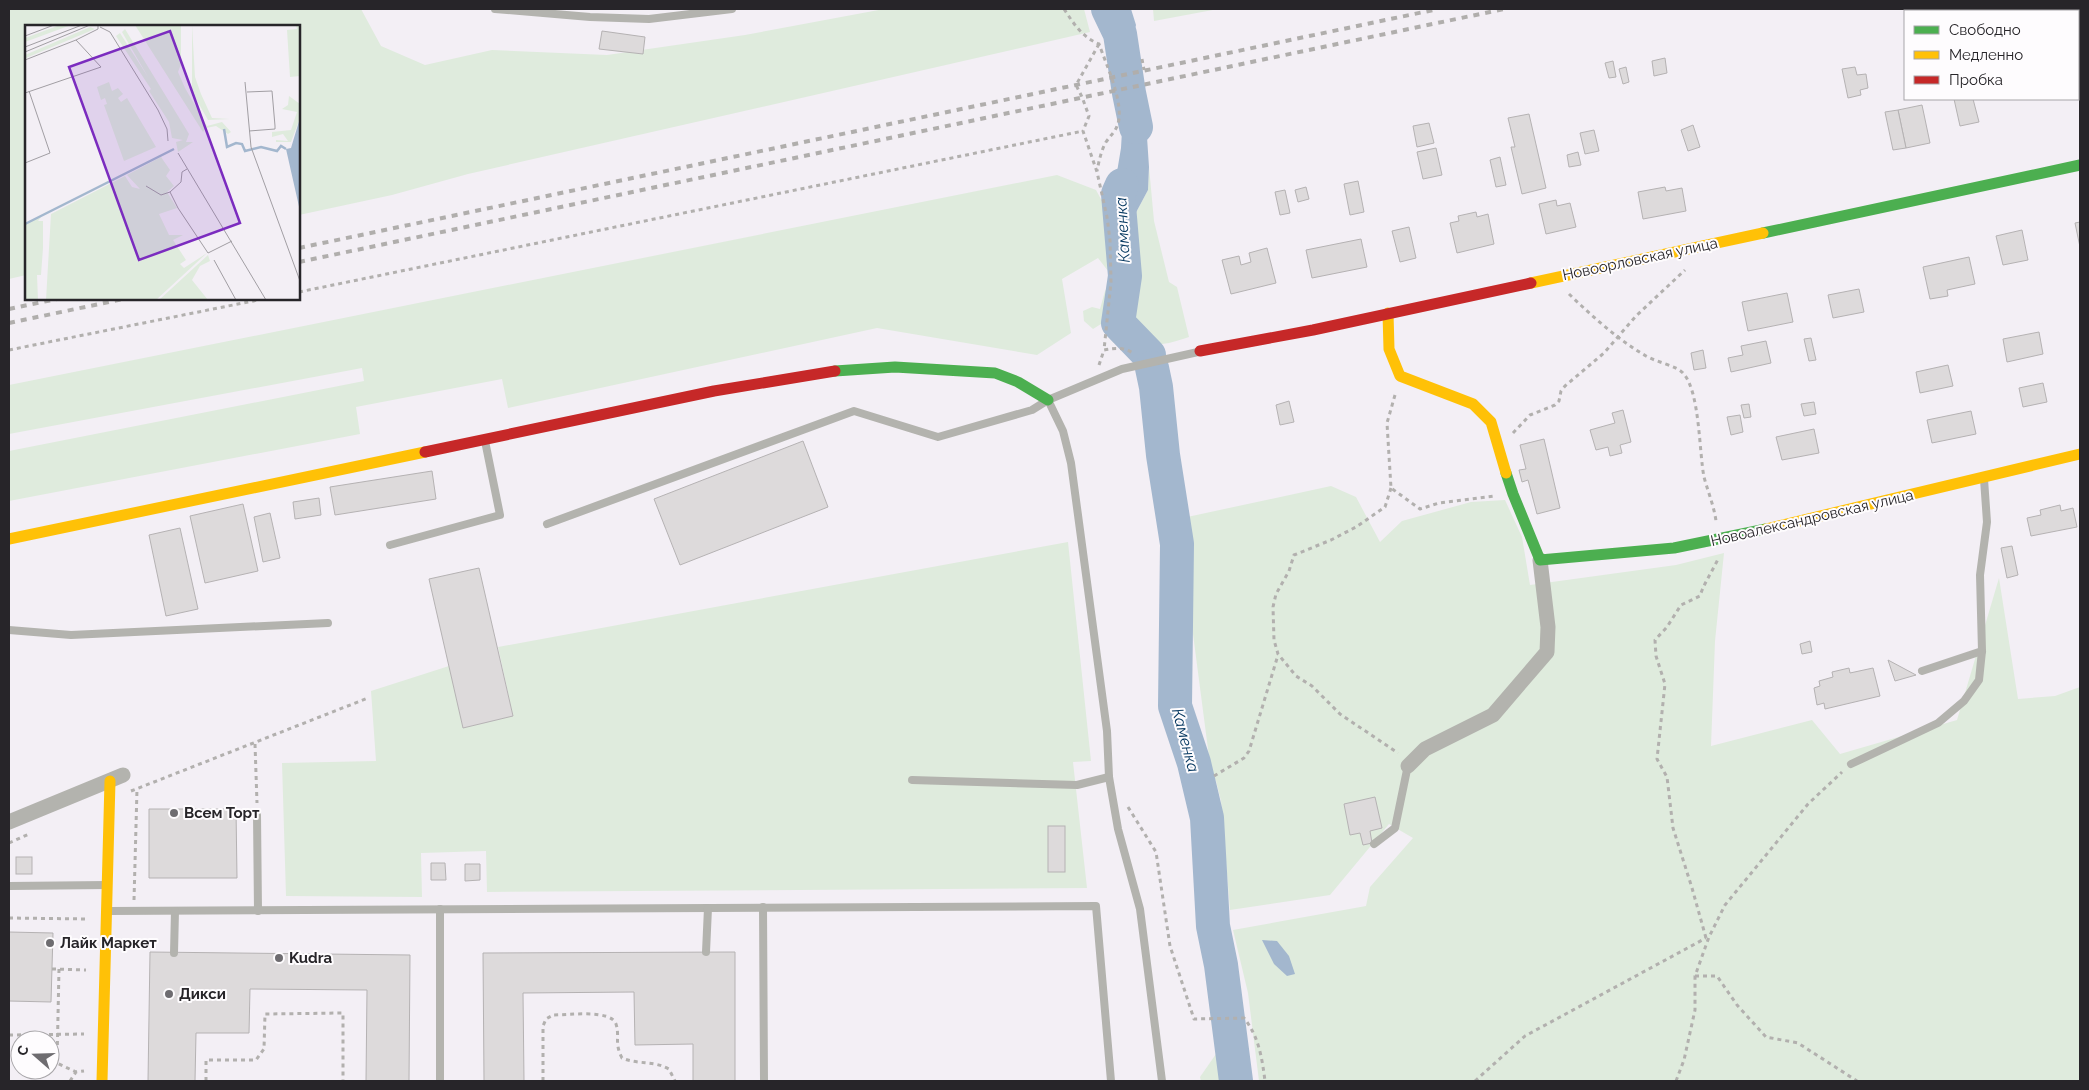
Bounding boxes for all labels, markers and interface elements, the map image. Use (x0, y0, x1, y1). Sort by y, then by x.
legend (1904, 10, 2079, 100)
text: Свободно (1949, 21, 2021, 39)
inset map (25, 25, 300, 300)
text: Медленно (1949, 46, 2023, 64)
text: Пробка (1949, 71, 2003, 89)
water label: Каменка (1111, 196, 1134, 263)
street label: Новоорловская улица (1561, 234, 1719, 284)
street label: Новоалександровская улица (1709, 486, 1915, 550)
water label: Каменка (1168, 706, 1203, 775)
place label: Всем Торт (184, 804, 260, 822)
marker: Всем Торт (168, 807, 180, 819)
place label: Лайк Маркет (60, 934, 157, 952)
marker: Лайк Маркет (44, 937, 56, 949)
place label: Kudra (289, 949, 332, 967)
marker: Kudra (273, 952, 285, 964)
place label: Дикси (179, 985, 226, 1003)
marker: Дикси (163, 988, 175, 1000)
north arrow (10, 1030, 60, 1080)
text: С (14, 1043, 32, 1058)

